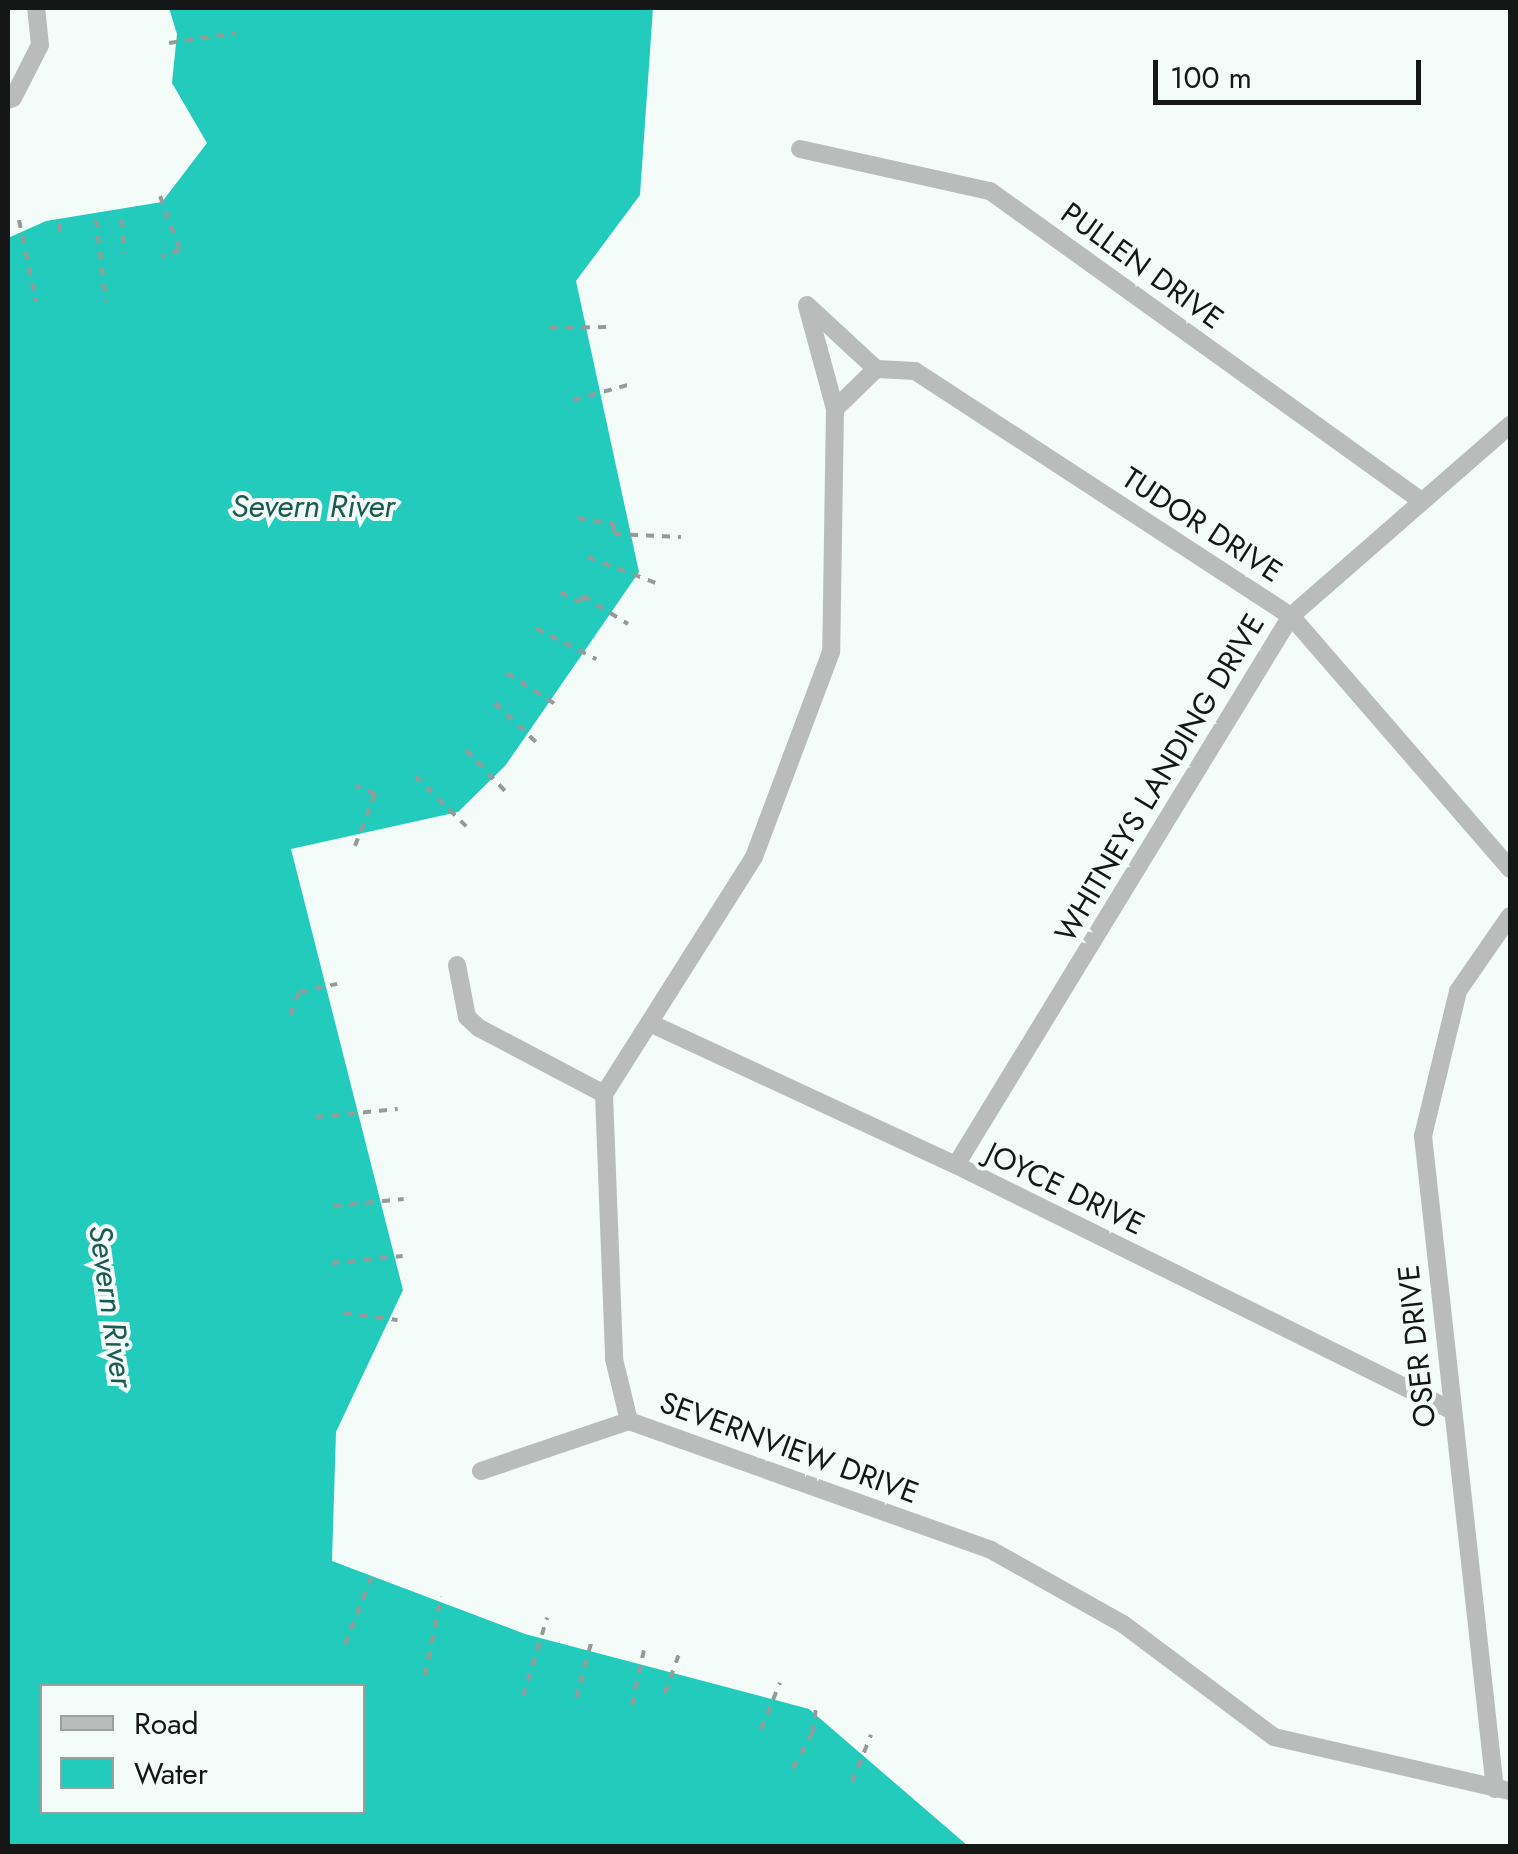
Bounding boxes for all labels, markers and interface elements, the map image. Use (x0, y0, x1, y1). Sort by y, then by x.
scale bar (1158, 40, 1426, 102)
text: 100 m (1170, 56, 1252, 99)
street label: PULLEN DRIVE (1054, 195, 1230, 337)
street label: TUDOR DRIVE (1115, 460, 1289, 590)
water label: Severn River (231, 487, 395, 525)
street label: WHITNEYS LANDING DRIVE (1048, 608, 1272, 948)
street label: JOYCE DRIVE (980, 1135, 1150, 1243)
water label: Severn River (81, 1222, 141, 1390)
street label: OSER DRIVE (1391, 1263, 1443, 1429)
street label: SEVERNVIEW DRIVE (655, 1384, 923, 1512)
legend (40, 1684, 365, 1814)
text: Road (134, 1702, 199, 1745)
text: Water (134, 1752, 208, 1795)

